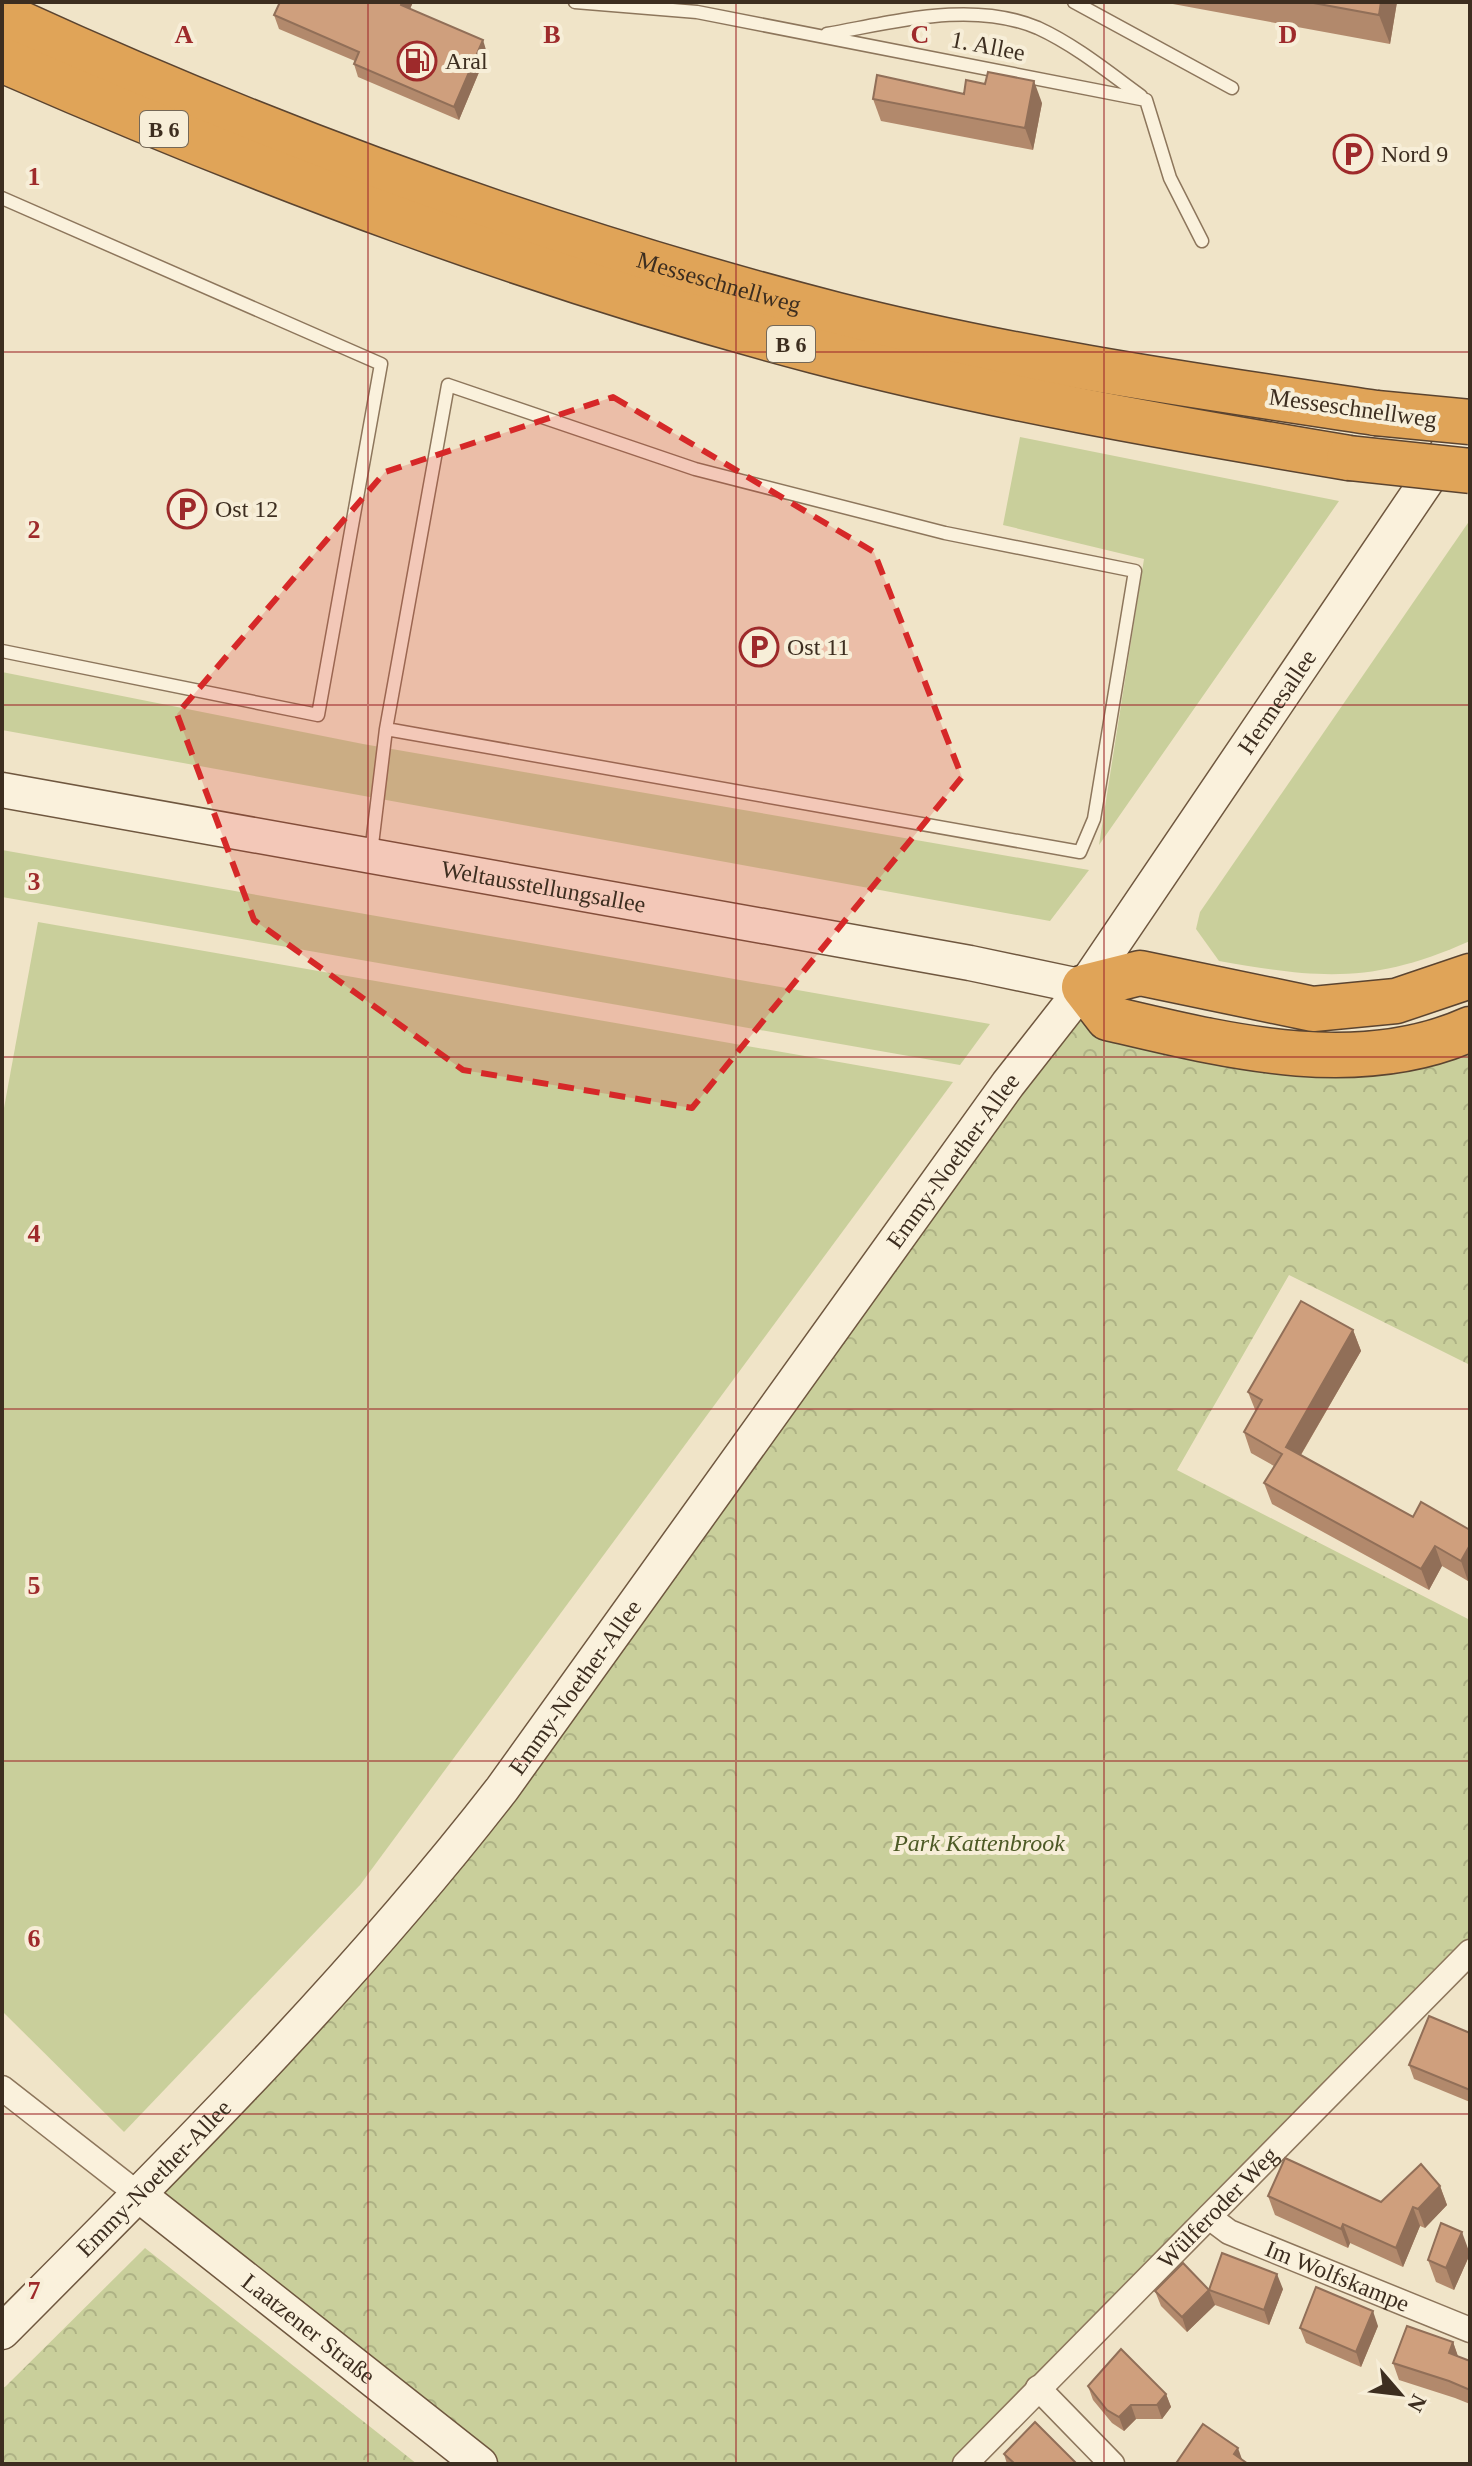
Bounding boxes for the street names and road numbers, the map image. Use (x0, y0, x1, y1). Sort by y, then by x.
street label: 1. Allee (949, 26, 1027, 66)
road number: B 6 (140, 111, 188, 147)
street label: Messeschnellweg (634, 246, 804, 318)
road number: B 6 (767, 326, 815, 362)
street label: Messeschnellweg (1267, 383, 1439, 433)
street label: Hermesallee (1233, 645, 1321, 759)
street label: Weltausstellungsallee (439, 856, 648, 918)
street label: Emmy-Noether-Allee (881, 1068, 1024, 1253)
street label: Emmy-Noether-Allee (504, 1595, 647, 1780)
street label: Emmy-Noether-Allee (71, 2095, 236, 2262)
street label: Wülferoder Weg (1153, 2142, 1283, 2274)
street label: Im Wolfskampe (1262, 2235, 1413, 2317)
street label: Laatzener Straße (237, 2268, 380, 2389)

